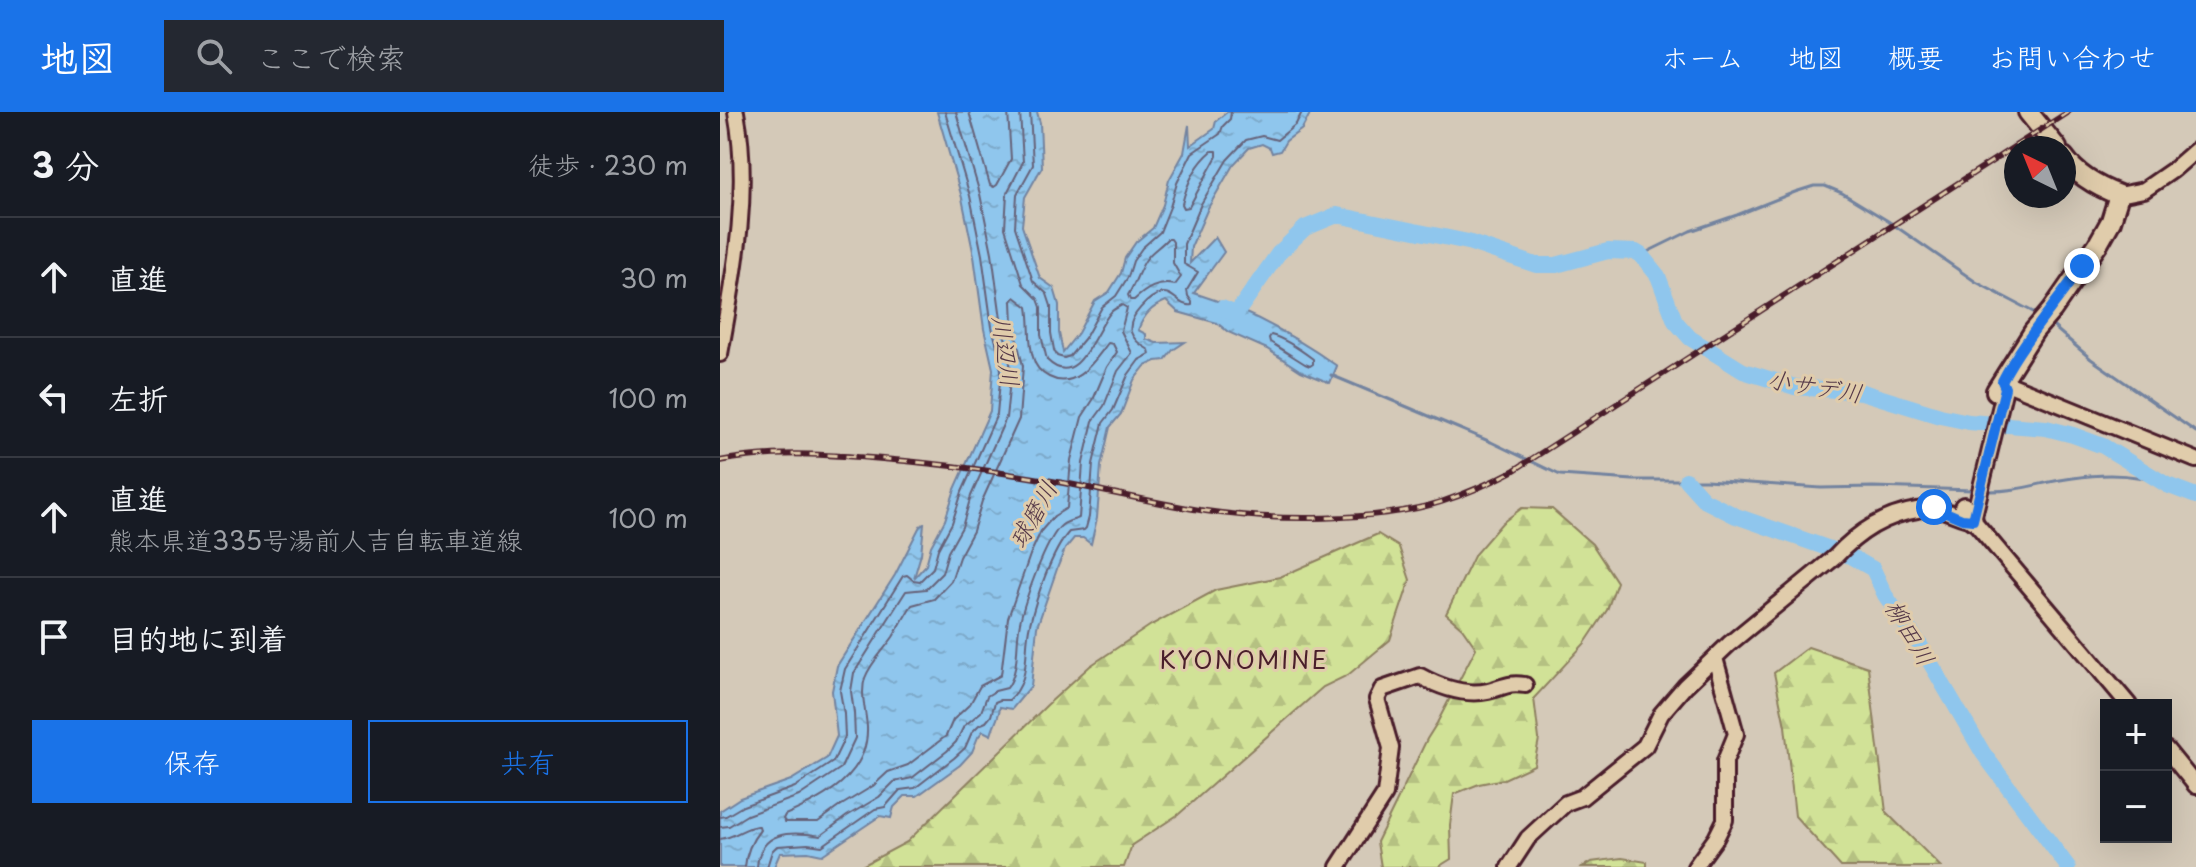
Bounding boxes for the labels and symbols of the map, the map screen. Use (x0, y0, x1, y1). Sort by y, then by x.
north arrow (2004, 136, 2076, 208)
route end (2064, 248, 2100, 284)
water label: 川辺川 (984, 313, 1030, 389)
water label: 小サデ川 (1765, 360, 1865, 410)
water label: 球磨川 (999, 474, 1065, 554)
route start (1916, 489, 1952, 525)
water label: 柳田川 (1877, 592, 1945, 672)
district label: KYONOMINE (1159, 641, 1329, 677)

